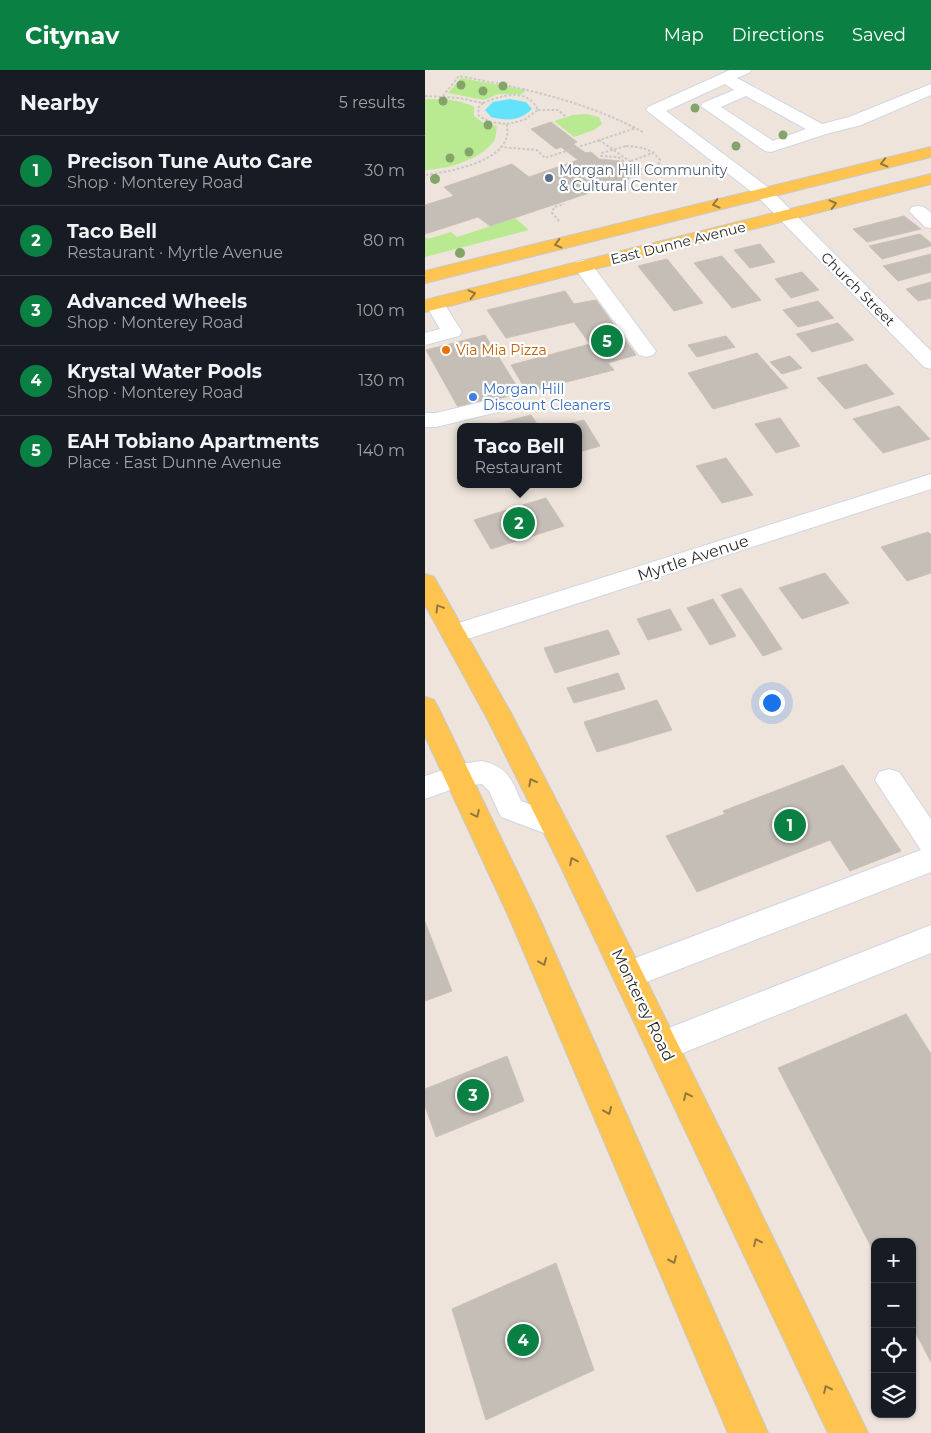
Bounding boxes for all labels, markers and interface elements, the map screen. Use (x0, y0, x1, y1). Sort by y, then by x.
text: Citynav (25, 21, 119, 50)
text: Map (664, 24, 704, 46)
text: Directions (732, 24, 824, 46)
text: Saved (852, 24, 906, 46)
text: Nearby (20, 90, 99, 115)
text: 5 results (339, 93, 405, 112)
text: Precison Tune Auto Care (67, 150, 312, 173)
one-way arrow (880, 158, 888, 168)
text: 1 (33, 161, 39, 180)
text: 30 m (364, 161, 405, 180)
place label: Morgan Hill Community & Cultural Center (559, 161, 728, 195)
marker: Morgan Hill Community & Cultural Center (543, 172, 555, 184)
text: Shop · Monterey Road (67, 173, 243, 192)
one-way arrow (711, 198, 720, 209)
one-way arrow (828, 199, 837, 210)
street label: East Dunne Avenue (609, 218, 747, 268)
text: Taco Bell (67, 220, 157, 243)
text: 2 (31, 231, 41, 250)
text: 80 m (363, 231, 405, 250)
one-way arrow (553, 238, 562, 249)
text: Restaurant · Myrtle Avenue (67, 243, 283, 262)
street label: Church Street (817, 248, 899, 330)
one-way arrow (468, 289, 477, 300)
text: Advanced Wheels (67, 290, 247, 313)
text: 3 (31, 301, 41, 320)
text: 100 m (357, 301, 405, 320)
text: Shop · Monterey Road (67, 313, 243, 332)
pin: 5 (591, 322, 623, 360)
place label: Via Mia Pizza (456, 341, 547, 359)
marker: Via Mia Pizza (440, 344, 452, 356)
text: Krystal Water Pools (67, 360, 262, 383)
text: 4 (30, 371, 42, 390)
text: 130 m (358, 371, 405, 390)
place label: Morgan Hill Discount Cleaners (483, 380, 611, 414)
text: Shop · Monterey Road (67, 383, 243, 402)
marker: Morgan Hill Discount Cleaners (467, 391, 479, 403)
popup (457, 423, 582, 488)
text: EAH Tobiano Apartments (67, 430, 319, 453)
text: Taco Bell (475, 435, 564, 458)
text: 5 (31, 441, 41, 460)
text: 140 m (357, 441, 405, 460)
text: Place · East Dunne Avenue (67, 453, 282, 472)
text: Restaurant (475, 458, 562, 477)
pin: 2 (503, 504, 535, 542)
street label: Myrtle Avenue (635, 531, 751, 585)
one-way arrow (436, 604, 446, 613)
your location (759, 690, 785, 716)
one-way arrow (529, 778, 539, 787)
pin: 1 (774, 806, 806, 844)
one-way arrow (470, 809, 481, 818)
one-way arrow (568, 857, 579, 866)
street label: Monterey Road (608, 946, 678, 1064)
one-way arrow (537, 957, 548, 966)
pin: 3 (457, 1076, 489, 1114)
one-way arrow (683, 1092, 693, 1101)
one-way arrow (601, 1106, 612, 1115)
one-way arrow (753, 1238, 763, 1247)
map controls (871, 1238, 916, 1418)
button: + (871, 1238, 916, 1283)
one-way arrow (666, 1255, 677, 1264)
button: − (871, 1283, 916, 1328)
pin: 4 (507, 1321, 539, 1359)
button: locate (871, 1328, 916, 1373)
button: layers (871, 1373, 916, 1418)
one-way arrow (822, 1385, 833, 1394)

